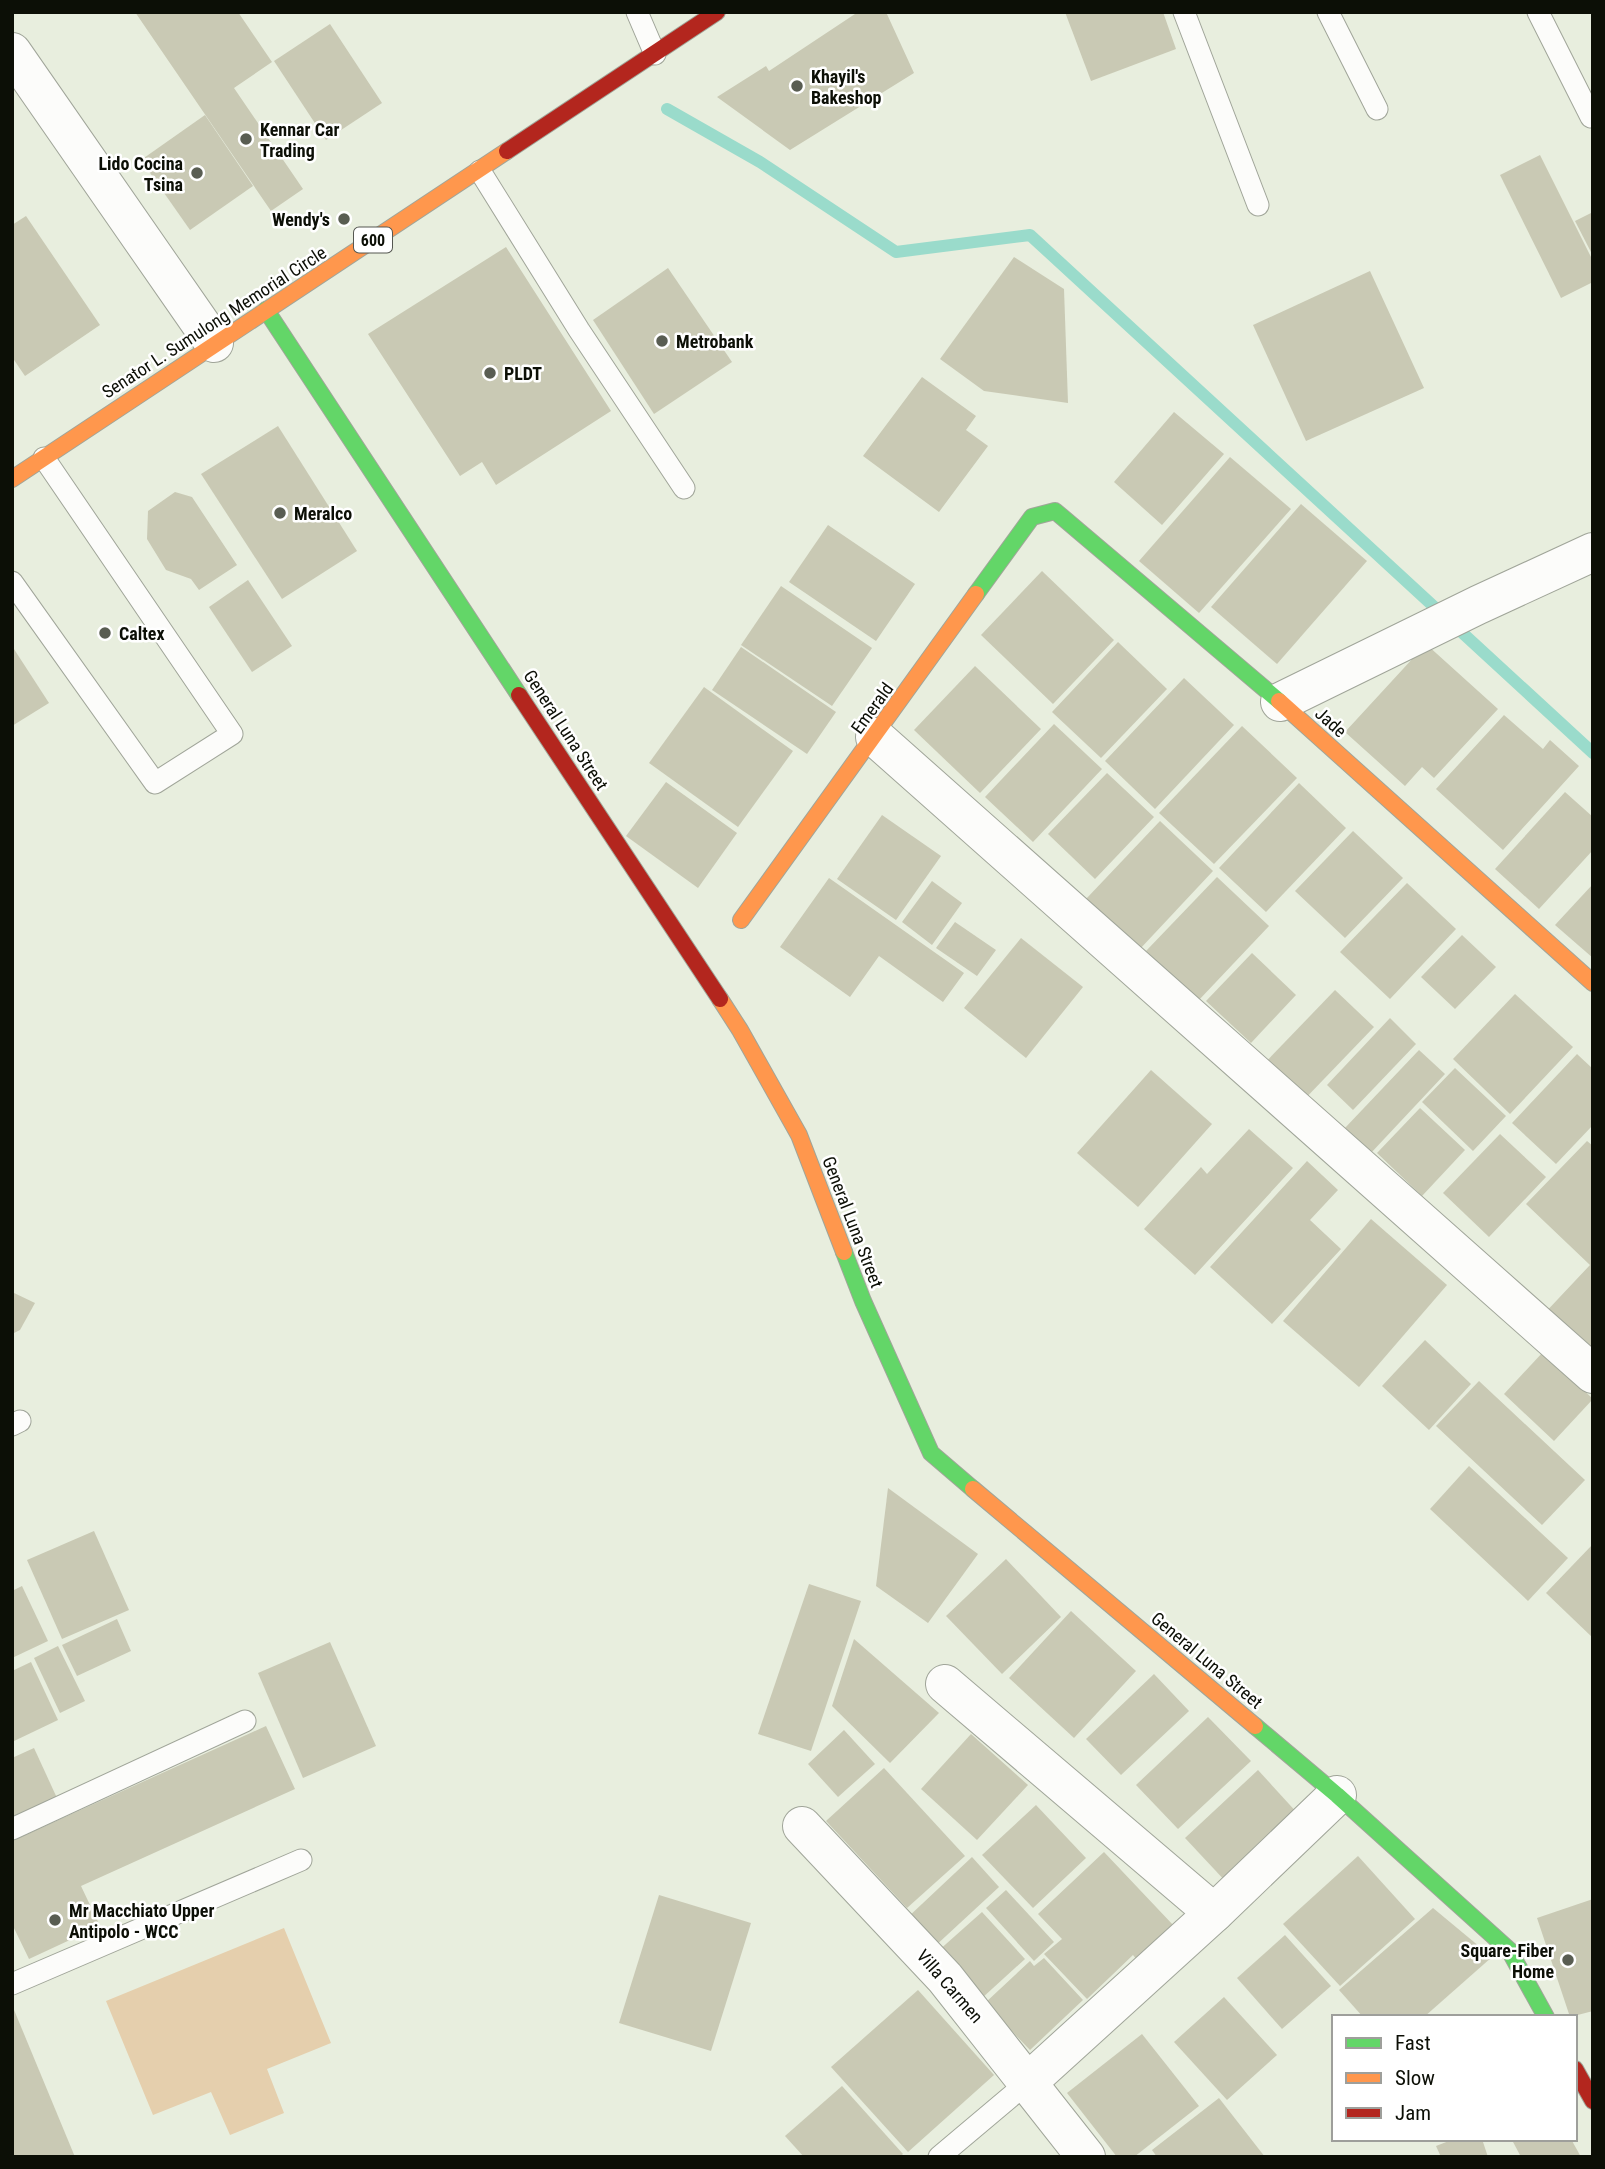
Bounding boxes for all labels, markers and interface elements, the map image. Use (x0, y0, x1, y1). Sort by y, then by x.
place label: Khayil's Bakeshop (811, 66, 882, 108)
marker: Khayil's Bakeshop (789, 78, 805, 94)
place label: Kennar Car Trading (260, 119, 339, 161)
marker: Kennar Car Trading (238, 131, 254, 147)
place label: Lido Cocina Tsina (98, 153, 183, 195)
marker: Lido Cocina Tsina (189, 165, 205, 181)
place label: Wendy's (272, 209, 330, 230)
marker: Wendy's (336, 211, 352, 227)
road number: 600 (354, 228, 392, 252)
street label: Senator L. Sumulong Memorial Circle (98, 242, 330, 402)
place label: Metrobank (676, 331, 754, 352)
marker: Metrobank (654, 333, 670, 349)
place label: PLDT (504, 363, 542, 384)
marker: PLDT (482, 365, 498, 381)
place label: Meralco (294, 503, 352, 524)
marker: Meralco (272, 505, 288, 521)
place label: Caltex (119, 623, 165, 644)
marker: Caltex (97, 625, 113, 641)
street label: General Luna Street (519, 666, 613, 794)
street label: Emerald (847, 678, 897, 738)
street label: Jade (1311, 703, 1351, 741)
street label: General Luna Street (818, 1153, 888, 1291)
street label: General Luna Street (1147, 1607, 1267, 1713)
place label: Mr Macchiato Upper Antipolo - WCC (69, 1900, 214, 1942)
marker: Mr Macchiato Upper Antipolo - WCC (47, 1912, 63, 1928)
place label: Square-Fiber Home (1461, 1940, 1554, 1982)
street label: Villa Carmen (912, 1945, 988, 2027)
marker: Square-Fiber Home (1560, 1952, 1576, 1968)
legend (1332, 2015, 1577, 2141)
text: Fast (1395, 2031, 1431, 2055)
text: Slow (1395, 2066, 1435, 2090)
text: Jam (1395, 2101, 1431, 2125)

